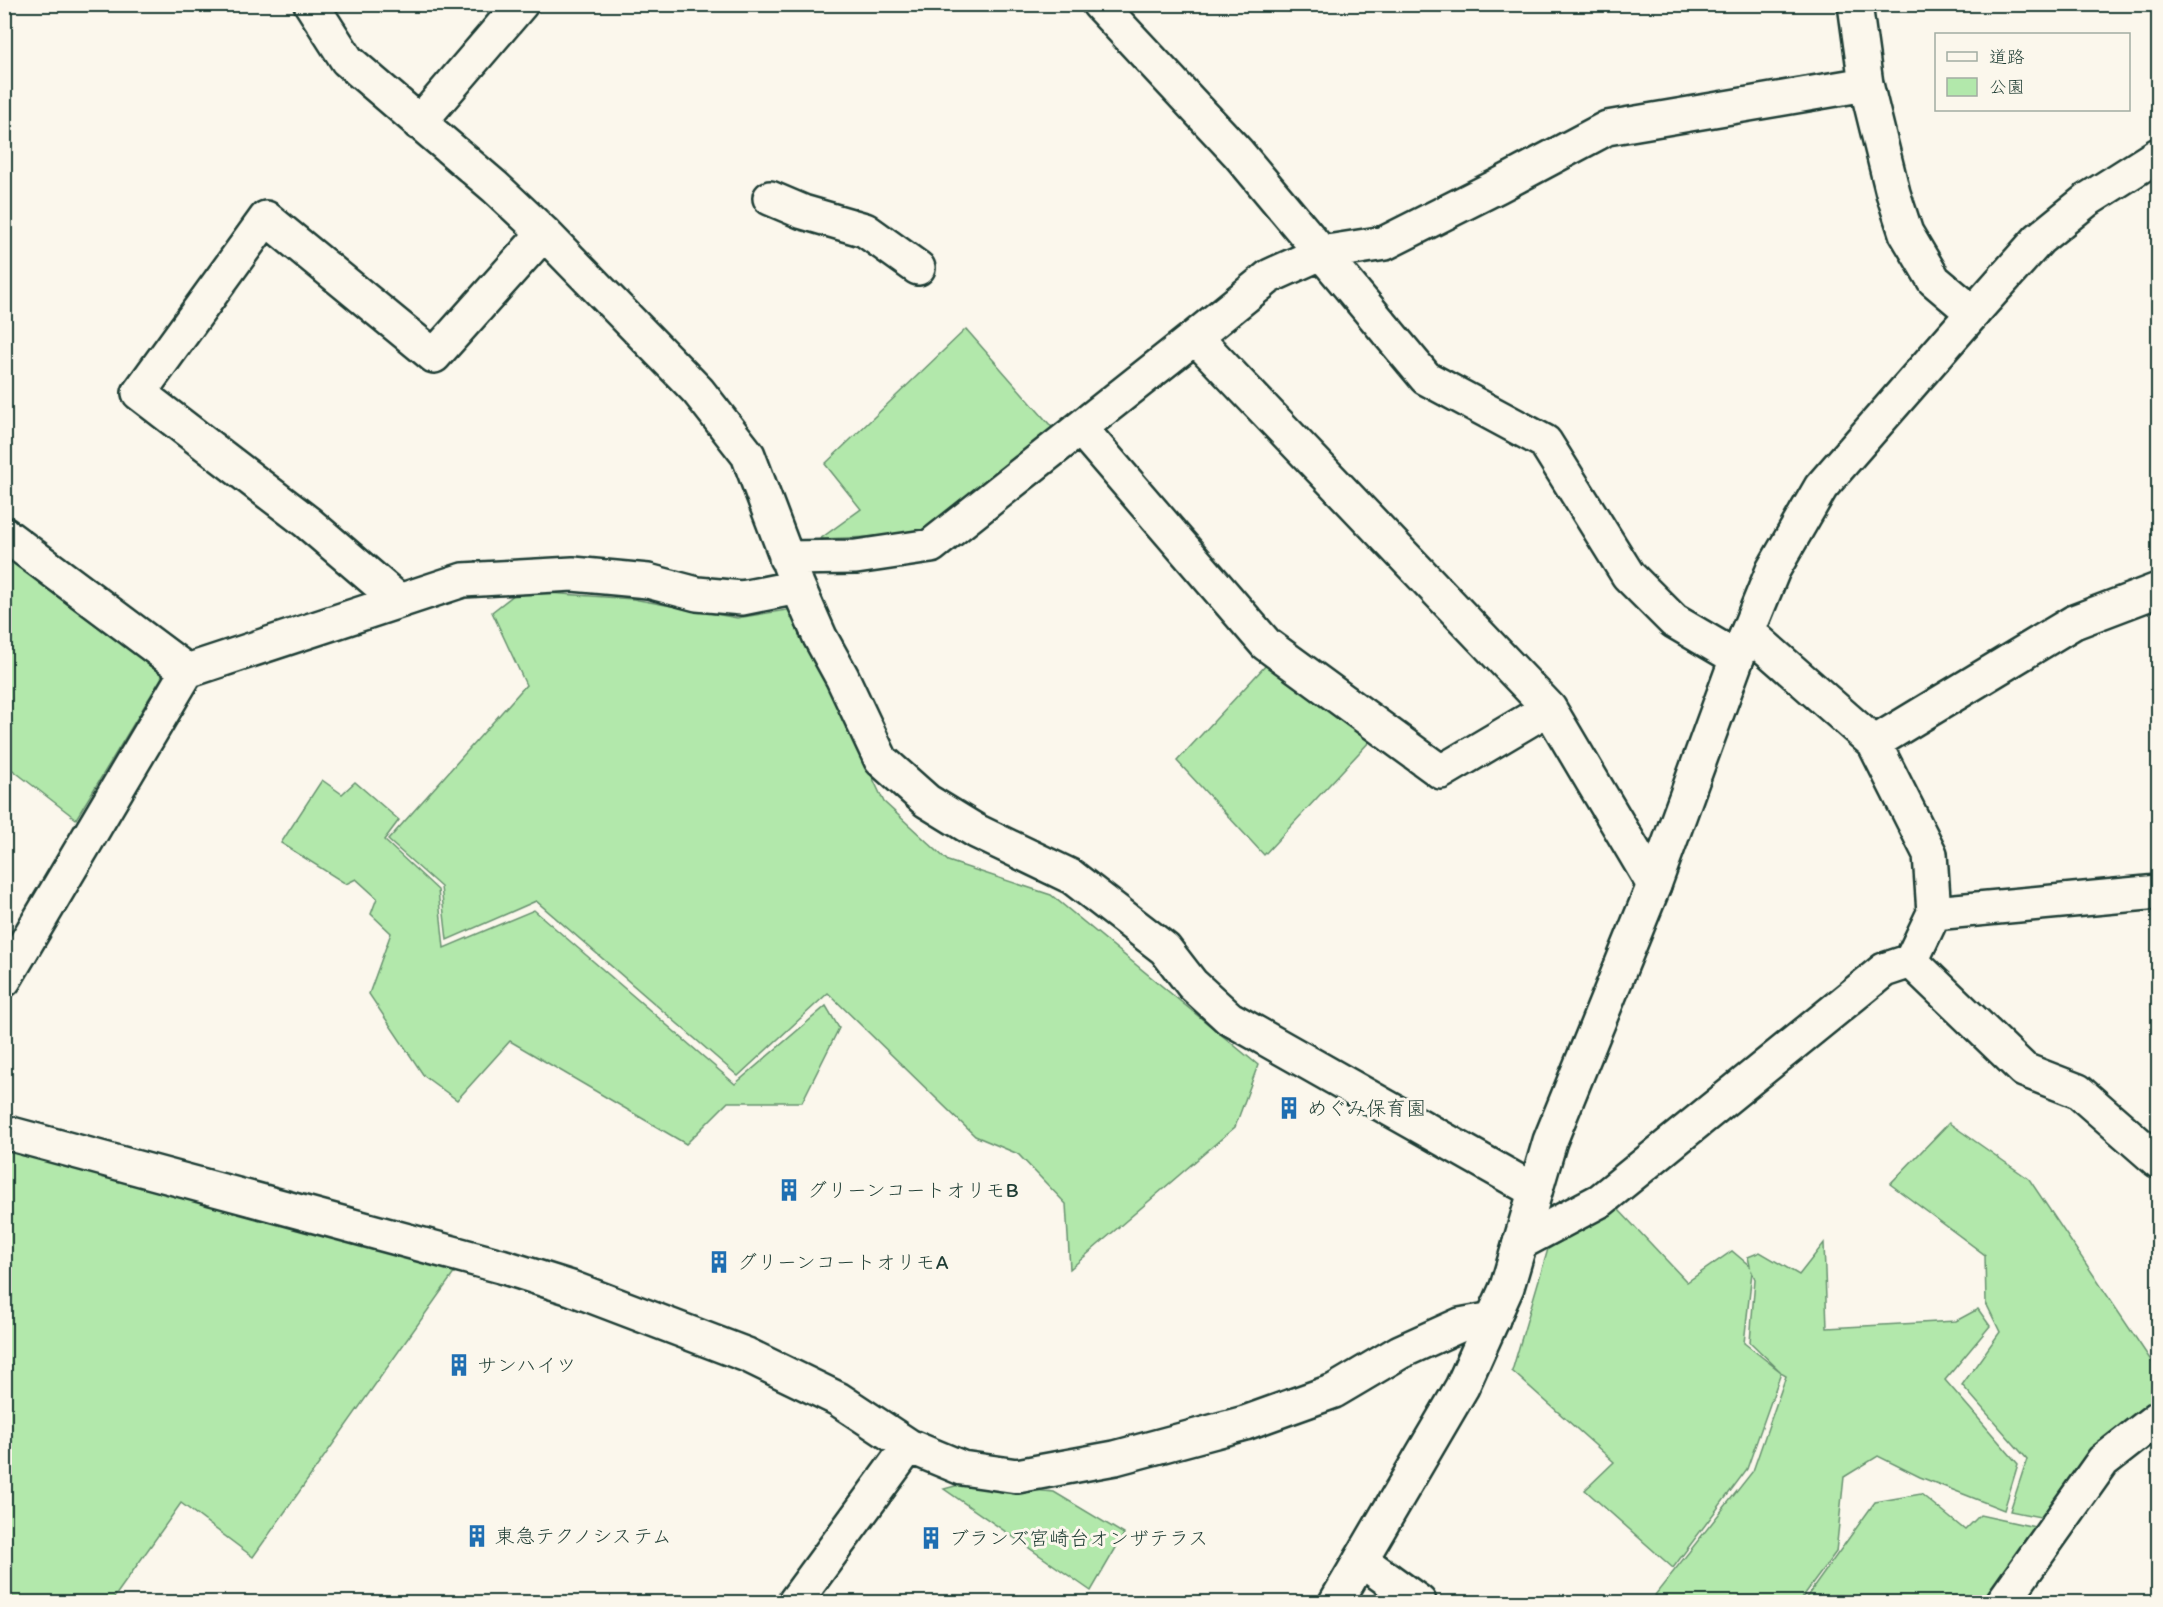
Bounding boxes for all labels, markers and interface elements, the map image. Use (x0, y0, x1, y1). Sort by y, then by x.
legend (1935, 33, 2130, 111)
text: 道路 (1989, 46, 2025, 68)
text: 公園 (1989, 76, 2025, 98)
building icon: めぐみ保育園 (1276, 1095, 1302, 1121)
place label: めぐみ保育園 (1307, 1096, 1426, 1120)
building icon: グリーンコートオリモB (776, 1177, 802, 1203)
place label: グリーンコートオリモB (807, 1178, 1019, 1202)
building icon: グリーンコートオリモA (706, 1249, 732, 1275)
place label: グリーンコートオリモA (737, 1250, 949, 1274)
building icon: サンハイツ (446, 1352, 472, 1378)
place label: サンハイツ (477, 1353, 576, 1377)
building icon: 東急テクノシステム (464, 1523, 490, 1549)
place label: 東急テクノシステム (495, 1524, 672, 1548)
building icon: ブランズ宮崎台オンザテラス (918, 1525, 944, 1551)
place label: ブランズ宮崎台オンザテラス (949, 1526, 1208, 1550)

